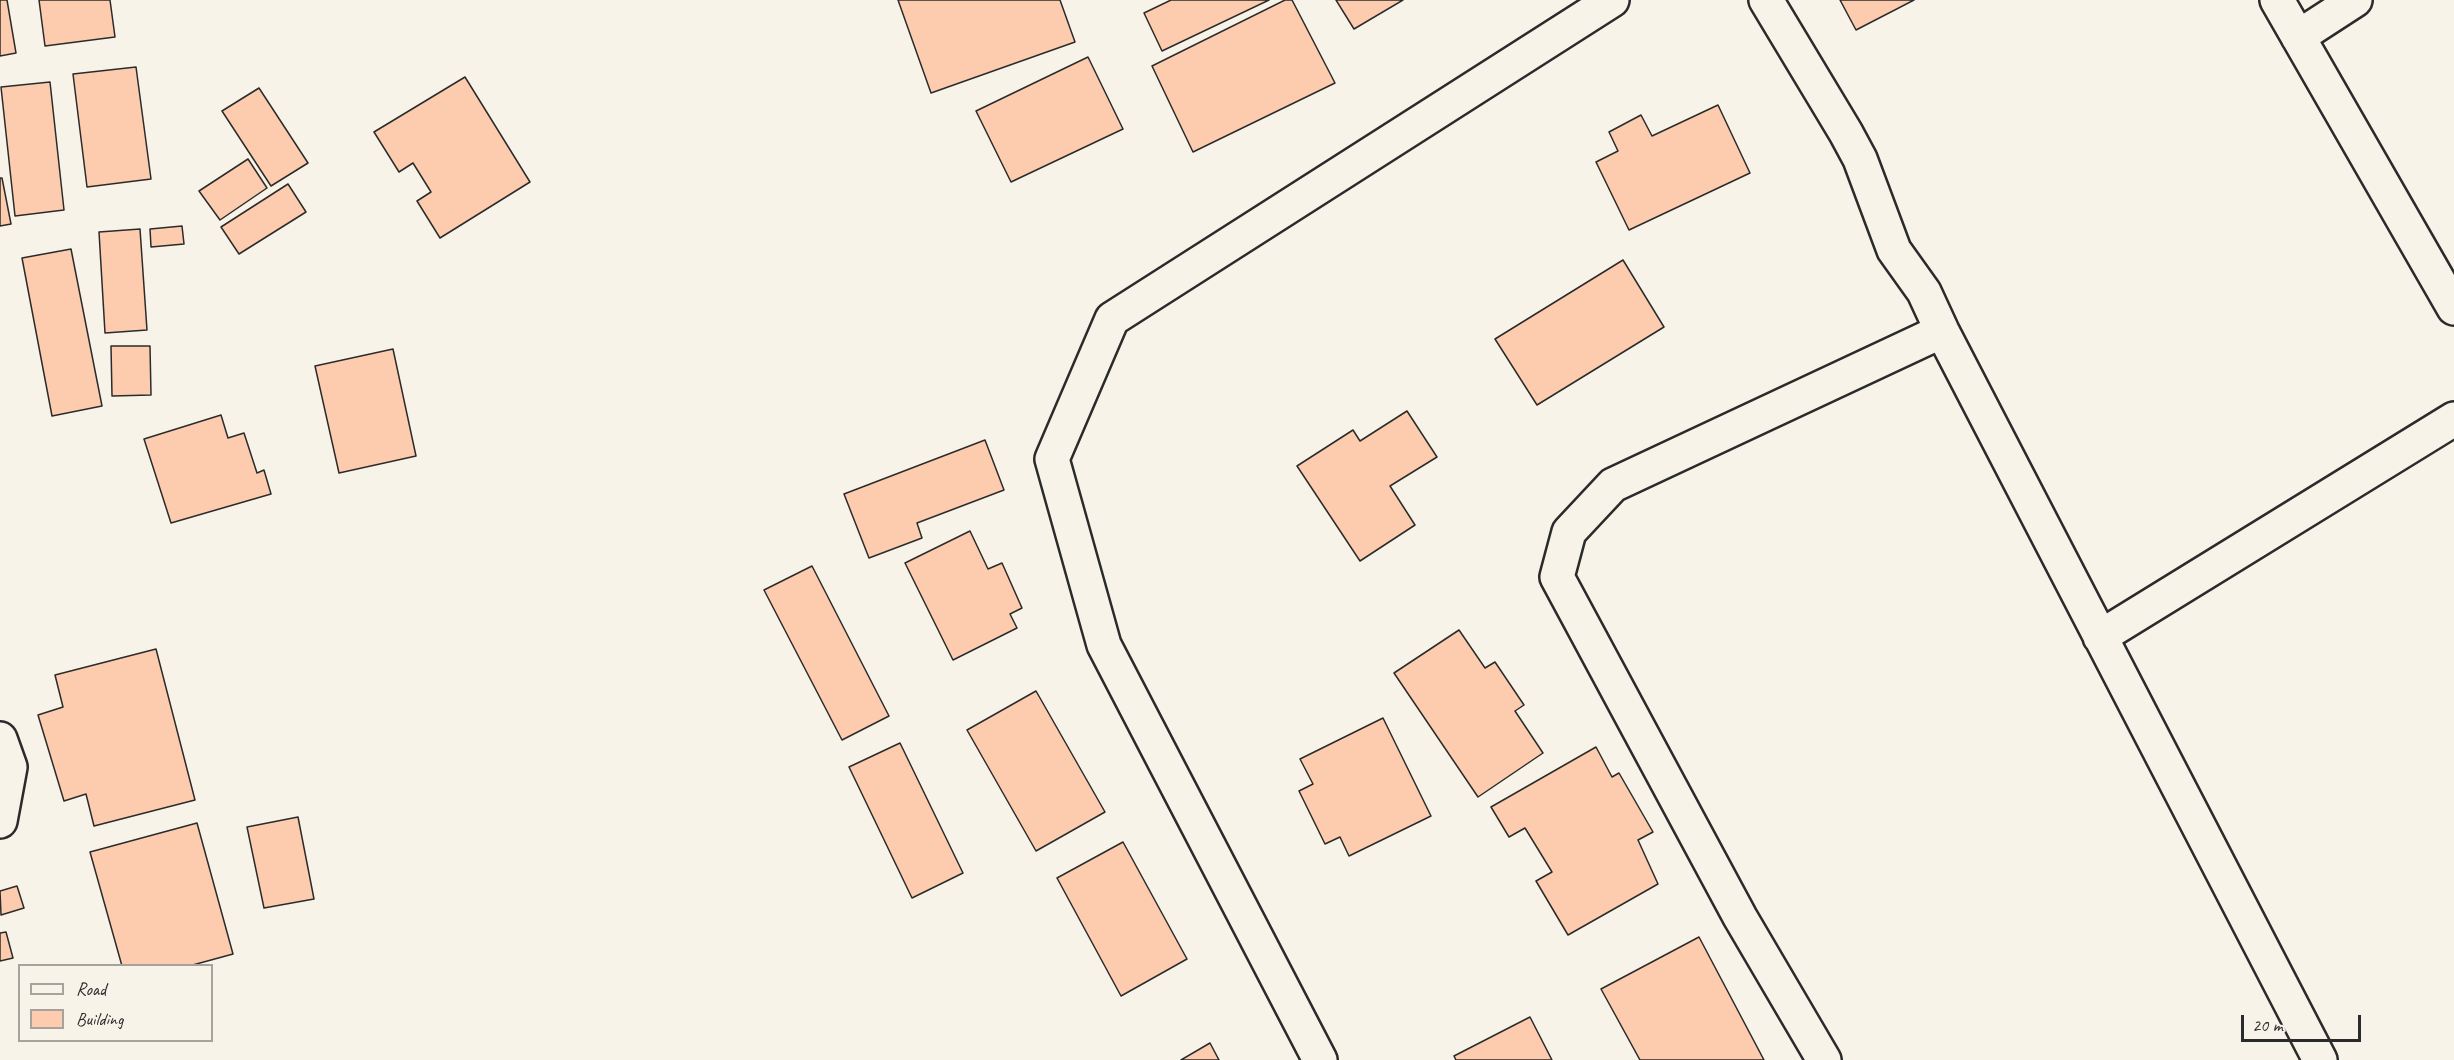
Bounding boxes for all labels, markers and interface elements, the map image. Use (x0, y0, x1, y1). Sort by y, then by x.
legend (18, 964, 213, 1042)
text: Road (76, 978, 106, 1000)
scale bar (2244, 1003, 2364, 1041)
text: Building (76, 1008, 123, 1030)
text: 20 m (2252, 1014, 2283, 1036)

